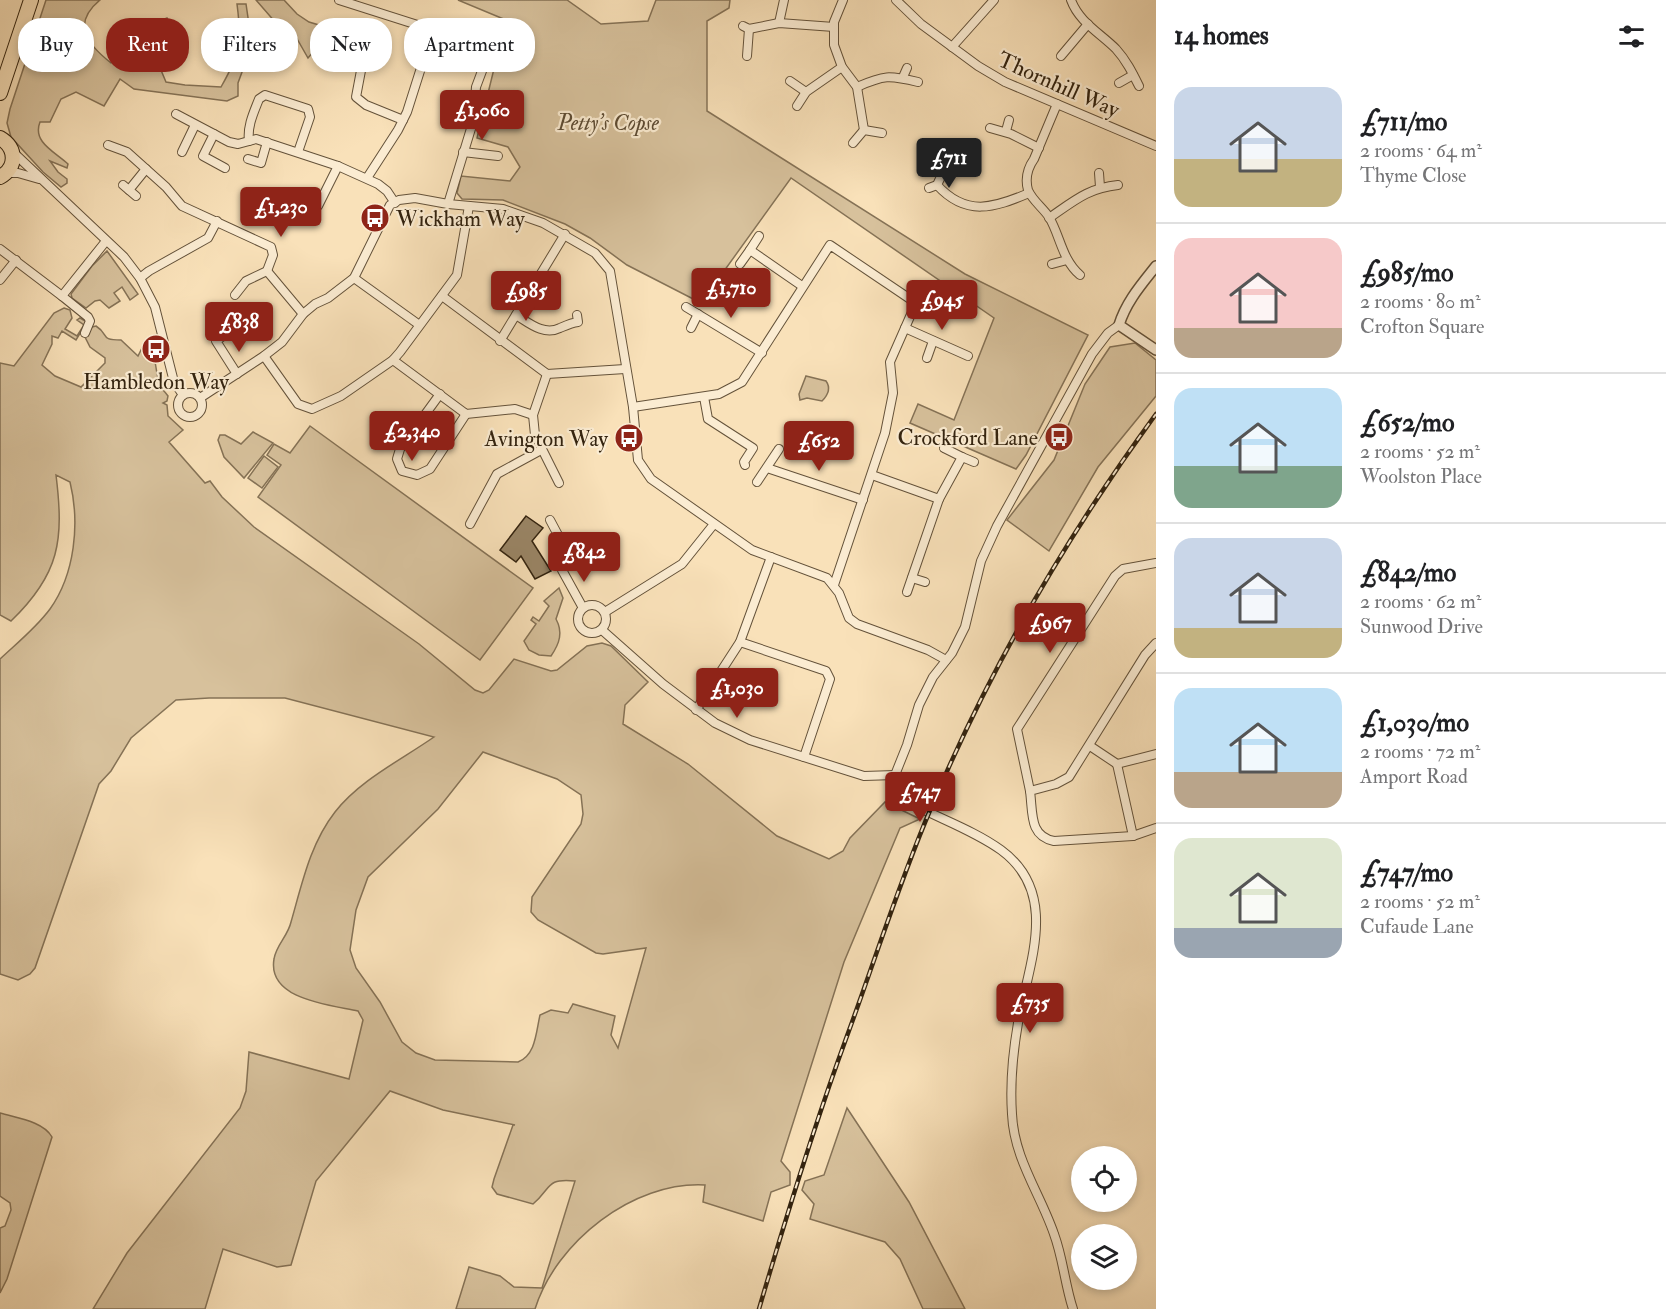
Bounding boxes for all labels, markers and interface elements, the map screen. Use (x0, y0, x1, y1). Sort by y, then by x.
chip: Buy (18, 18, 94, 72)
chip: Rent (106, 18, 189, 72)
chip: Filters (201, 18, 298, 72)
chip: New (310, 18, 392, 72)
chip: Apartment (404, 18, 535, 72)
text: 14 homes (1174, 20, 1269, 52)
icon: filters (1615, 20, 1648, 53)
street label: Thornhill Way (993, 46, 1124, 124)
pin: £1,060 (433, 90, 531, 141)
text: £1,060 (454, 97, 510, 122)
text: £711/mo (1360, 106, 1447, 138)
park label: Petty's Copse (556, 109, 659, 137)
icon: home (1222, 111, 1294, 183)
pin: £711 (913, 138, 985, 189)
text: 2 rooms · 64 m² (1360, 138, 1482, 163)
text: £711 (931, 145, 967, 170)
text: Thyme Close (1360, 163, 1466, 188)
pin: £1,230 (232, 187, 330, 238)
text: £1,230 (254, 194, 308, 219)
bus stop icon: Wickham Way (359, 202, 391, 234)
place label: Wickham Way (395, 205, 525, 233)
text: £985/mo (1360, 257, 1453, 289)
icon: home (1222, 262, 1294, 334)
pin: £1,710 (682, 268, 780, 319)
pin: £985 (490, 271, 562, 322)
text: £1,710 (705, 275, 757, 300)
text: £985 (505, 278, 547, 303)
pin: £945 (906, 280, 978, 331)
text: £945 (920, 287, 964, 312)
text: 2 rooms · 80 m² (1360, 289, 1481, 314)
pin: £838 (203, 302, 275, 353)
text: £838 (219, 309, 259, 334)
text: Crofton Square (1360, 314, 1484, 339)
bus stop icon: Hambledon Way (140, 333, 172, 365)
place label: Hambledon Way (83, 368, 229, 396)
text: £652/mo (1360, 407, 1454, 439)
pin: £2,340 (363, 411, 461, 462)
icon: home (1222, 412, 1294, 484)
text: £2,340 (383, 418, 441, 443)
pin: £652 (783, 421, 855, 472)
bus stop icon: Crockford Lane (1043, 421, 1075, 453)
bus stop icon: Avington Way (613, 422, 645, 454)
place label: Crockford Lane (897, 424, 1038, 452)
place label: Avington Way (483, 425, 608, 453)
text: £652 (798, 428, 840, 453)
text: 2 rooms · 52 m² (1360, 439, 1480, 464)
text: Woolston Place (1360, 464, 1482, 489)
pin: £842 (548, 532, 620, 583)
text: £842 (562, 539, 606, 564)
text: £842/mo (1360, 557, 1456, 589)
icon: home (1222, 562, 1294, 634)
text: 2 rooms · 62 m² (1360, 589, 1481, 614)
pin: £967 (1014, 603, 1086, 654)
text: £967 (1029, 610, 1071, 635)
text: Sunwood Drive (1360, 614, 1483, 639)
pin: £1,030 (688, 668, 786, 719)
text: £1,030 (710, 675, 764, 700)
text: £1,030/mo (1360, 707, 1469, 739)
icon: home (1222, 712, 1294, 784)
text: 2 rooms · 72 m² (1360, 739, 1480, 764)
text: Amport Road (1360, 764, 1468, 789)
pin: £747 (884, 772, 956, 823)
text: £747 (899, 779, 941, 804)
text: £747/mo (1360, 857, 1453, 889)
icon: home (1222, 862, 1294, 934)
text: 2 rooms · 52 m² (1360, 889, 1480, 914)
text: Cufaude Lane (1360, 914, 1474, 939)
pin: £735 (994, 983, 1066, 1034)
text: £735 (1010, 990, 1050, 1015)
map controls (1071, 1146, 1137, 1290)
button: locate (1071, 1146, 1137, 1212)
button: layers (1071, 1224, 1137, 1290)

